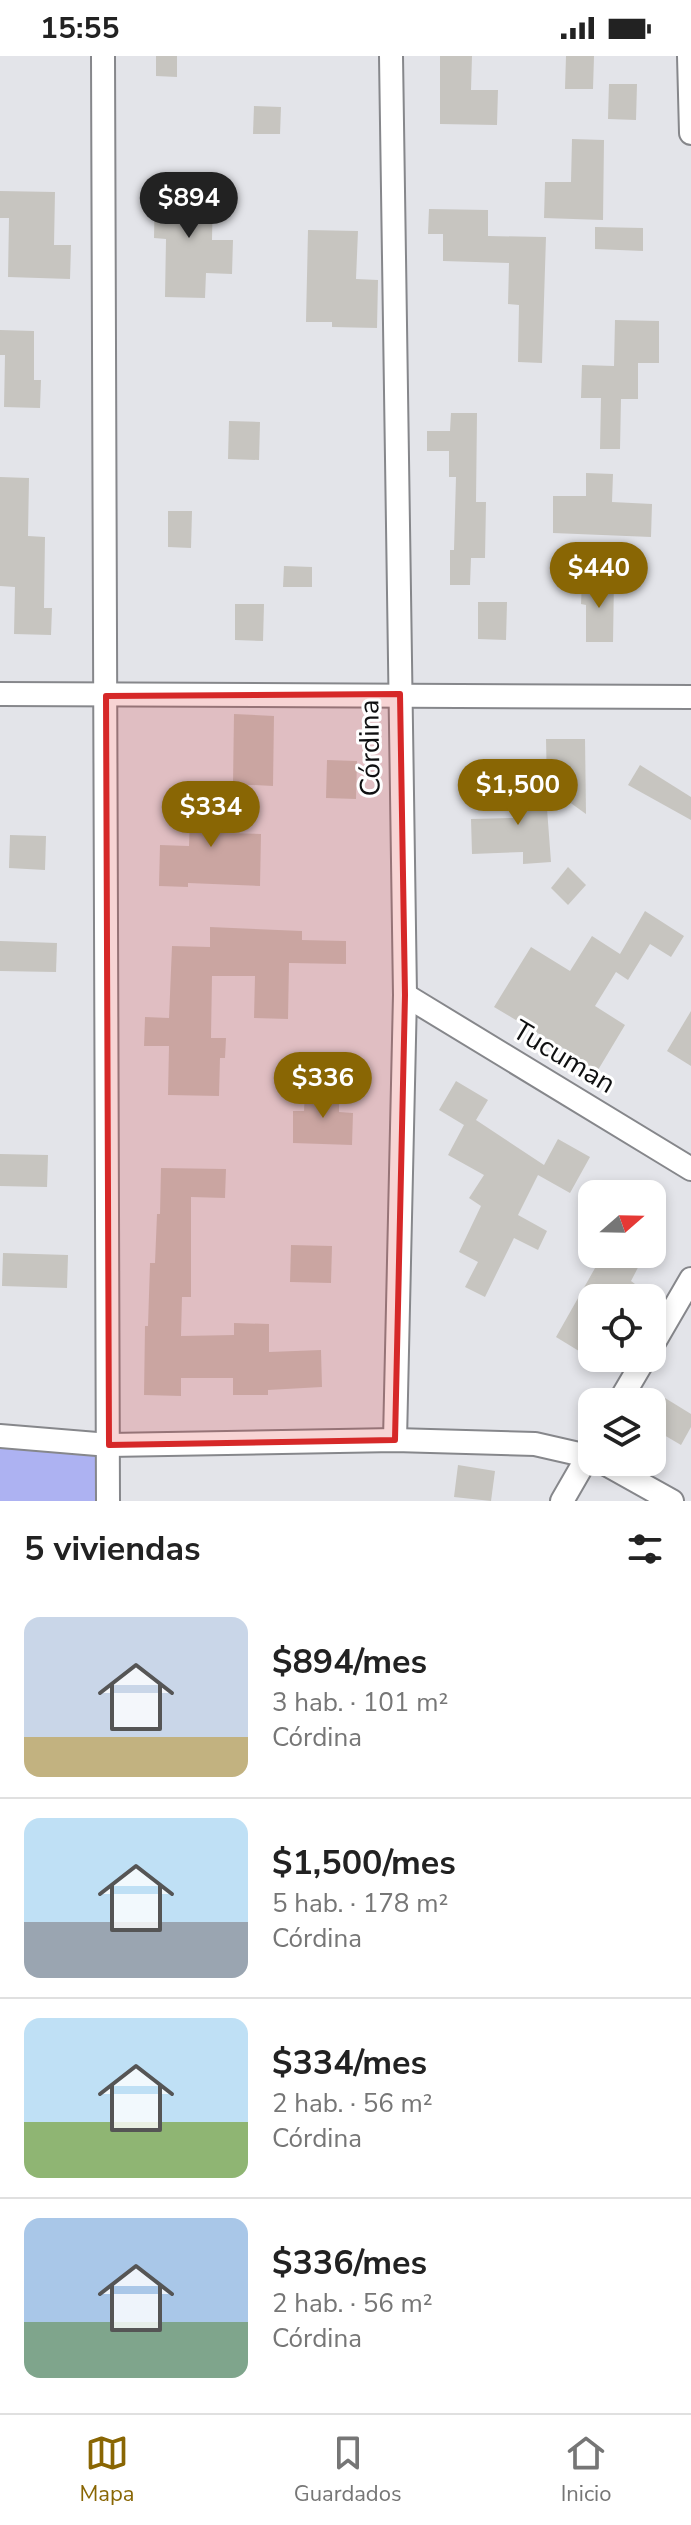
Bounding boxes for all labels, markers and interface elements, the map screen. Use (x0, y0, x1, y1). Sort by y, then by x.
text: 15:55 (40, 8, 119, 49)
pin: $894 (142, 172, 236, 240)
text: $894 (158, 180, 220, 215)
pin: $440 (552, 542, 646, 610)
text: $440 (568, 550, 630, 585)
street label: Córdina (350, 699, 390, 797)
pin: $1,500 (453, 759, 583, 827)
text: $1,500 (476, 767, 560, 802)
pin: $334 (164, 781, 258, 849)
text: $334 (180, 789, 242, 824)
street label: Tucuman (505, 1011, 623, 1103)
pin: $336 (276, 1052, 370, 1120)
text: $336 (292, 1060, 354, 1095)
north arrow (578, 1180, 666, 1268)
map controls (578, 1180, 666, 1476)
button: locate (578, 1284, 666, 1372)
button: layers (578, 1388, 666, 1476)
text: 5 viviendas (24, 1526, 201, 1572)
icon: filters (623, 1527, 667, 1571)
text: $894/mes (272, 1639, 427, 1685)
icon: home (88, 1649, 184, 1745)
text: 3 hab. · 101 m² (272, 1685, 448, 1720)
text: Córdina (272, 1720, 362, 1755)
text: $1,500/mes (272, 1840, 456, 1886)
icon: home (88, 1850, 184, 1946)
text: 5 hab. · 178 m² (272, 1886, 448, 1921)
text: Córdina (272, 1921, 362, 1956)
text: $334/mes (272, 2040, 427, 2086)
icon: home (88, 2050, 184, 2146)
text: 2 hab. · 56 m² (272, 2086, 433, 2121)
text: Córdina (272, 2121, 362, 2156)
text: $336/mes (272, 2240, 427, 2286)
icon: home (88, 2250, 184, 2346)
text: 2 hab. · 56 m² (272, 2286, 433, 2321)
text: Córdina (272, 2321, 362, 2356)
tab: Mapa (80, 2431, 135, 2509)
tab: Guardados (294, 2431, 402, 2509)
tab: Inicio (561, 2431, 611, 2509)

